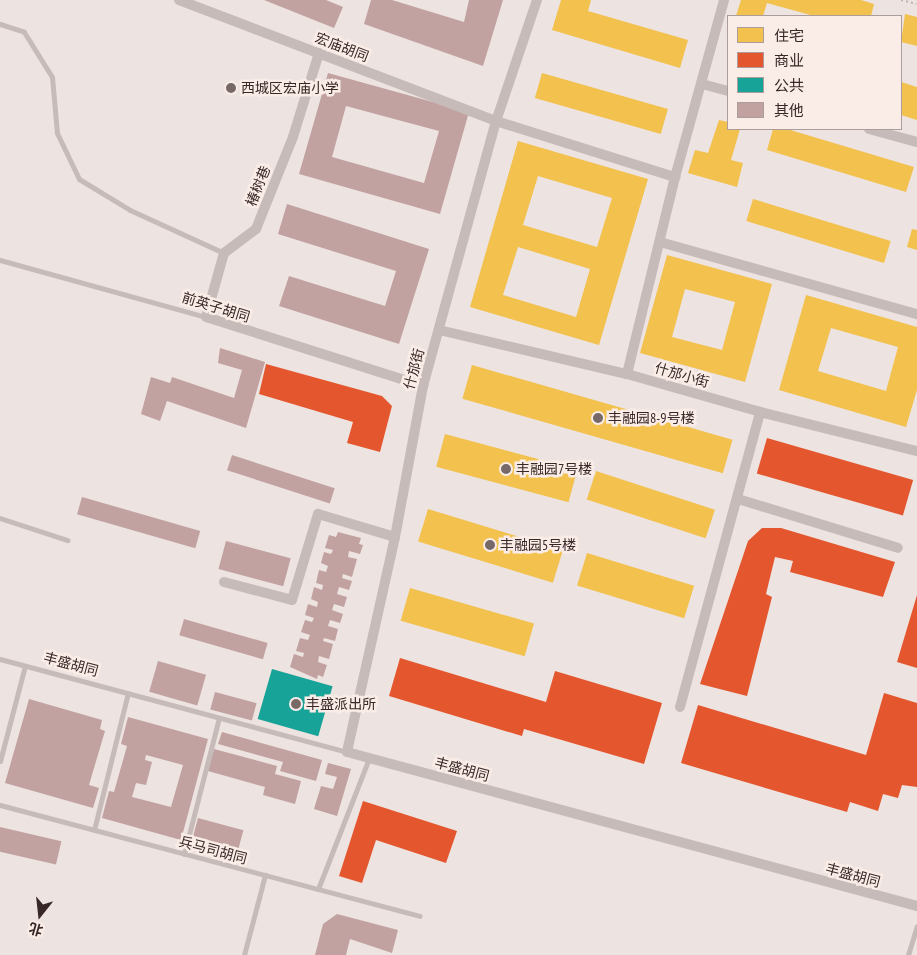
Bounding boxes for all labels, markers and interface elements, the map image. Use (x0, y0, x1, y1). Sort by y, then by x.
legend (727, 15, 902, 130)
text: 住宅 (774, 26, 804, 45)
street label: 宏庙胡同 (313, 29, 371, 65)
text: 商业 (774, 51, 804, 70)
text: 公共 (774, 76, 804, 95)
place label: 西城区宏庙小学 (241, 80, 339, 96)
marker: 西城区宏庙小学 (225, 82, 237, 94)
text: 其他 (774, 101, 804, 120)
street label: 椿树巷 (242, 163, 274, 209)
street label: 前英子胡同 (180, 289, 252, 325)
street label: 什邡街 (400, 347, 428, 391)
street label: 什邡小街 (653, 359, 711, 391)
place label: 丰融园8-9号楼 (608, 410, 695, 426)
marker: 丰融园8-9号楼 (592, 412, 604, 424)
place label: 丰融园7号楼 (516, 461, 592, 477)
marker: 丰融园7号楼 (500, 463, 512, 475)
place label: 丰融园5号楼 (500, 537, 576, 553)
marker: 丰融园5号楼 (484, 539, 496, 551)
street label: 丰盛胡同 (42, 649, 100, 679)
place label: 丰盛派出所 (306, 696, 376, 712)
marker: 丰盛派出所 (290, 698, 302, 710)
street label: 丰盛胡同 (433, 754, 491, 784)
street label: 兵马司胡同 (177, 833, 249, 867)
street label: 丰盛胡同 (824, 860, 882, 890)
north arrow (15, 890, 65, 940)
text: 北 (27, 919, 45, 940)

